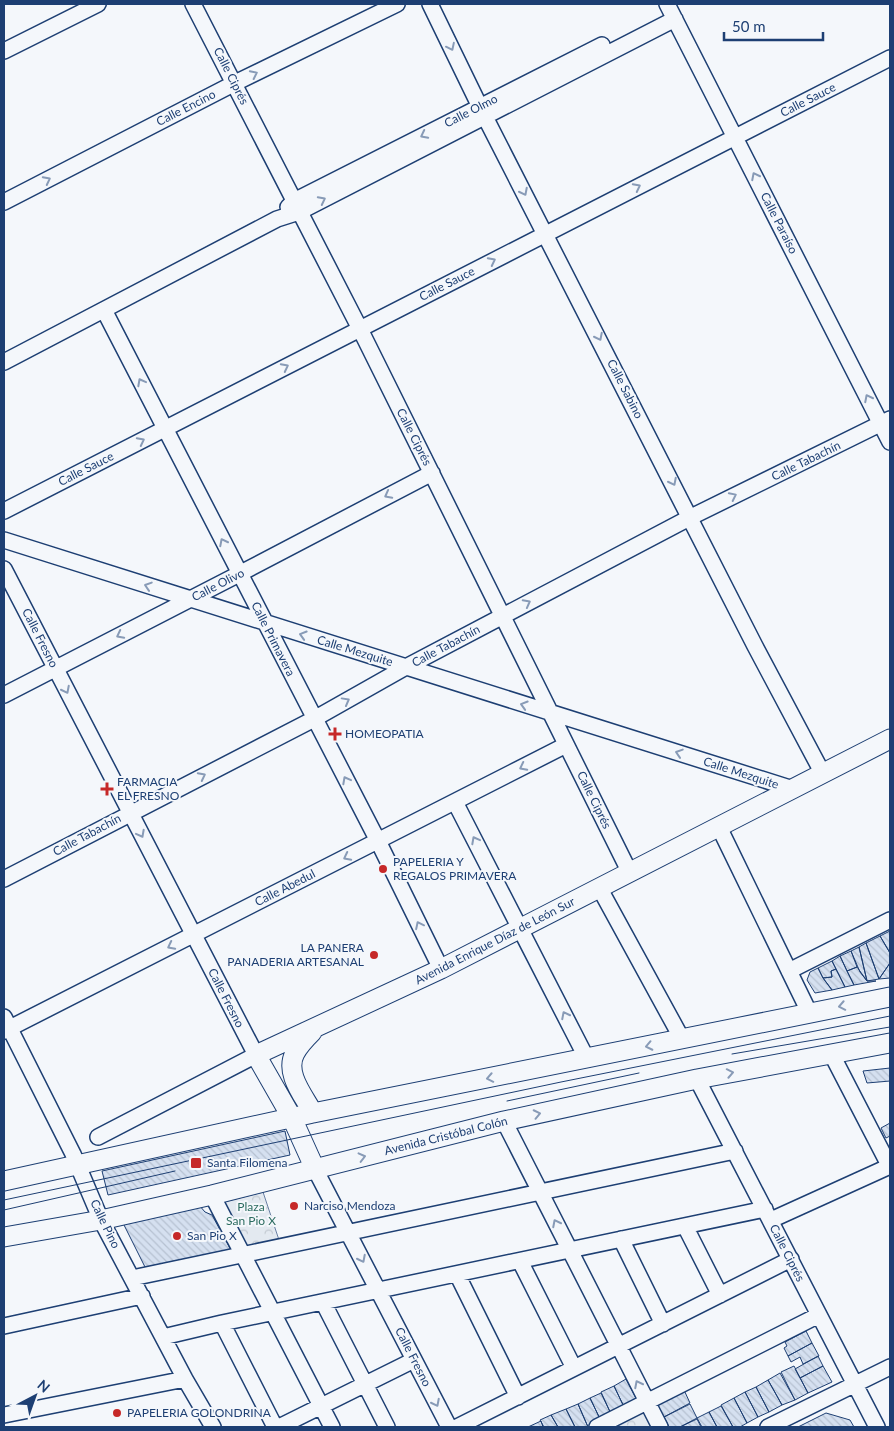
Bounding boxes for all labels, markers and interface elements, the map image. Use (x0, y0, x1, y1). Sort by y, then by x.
scale bar (724, 10, 823, 42)
text: 50 m (732, 17, 766, 35)
one-way arrow (445, 42, 455, 51)
street label: Calle Ciprés (211, 45, 252, 107)
one-way arrow (249, 70, 258, 80)
street label: Calle Sauce (778, 79, 838, 120)
street label: Calle Encino (154, 86, 218, 129)
street label: Calle Olmo (442, 91, 500, 130)
one-way arrow (420, 129, 429, 139)
one-way arrow (751, 172, 761, 181)
one-way arrow (42, 176, 51, 186)
one-way arrow (632, 183, 641, 193)
one-way arrow (518, 187, 528, 196)
street label: Calle Paraíso (758, 189, 801, 256)
one-way arrow (316, 196, 325, 206)
one-way arrow (487, 257, 496, 267)
street label: Calle Sauce (417, 263, 477, 304)
one-way arrow (593, 332, 603, 341)
street label: Calle Sabino (604, 357, 647, 421)
one-way arrow (280, 363, 289, 373)
one-way arrow (137, 378, 147, 387)
one-way arrow (864, 395, 874, 404)
street label: Calle Ciprés (394, 406, 435, 468)
one-way arrow (135, 437, 144, 447)
street label: Calle Tabachín (769, 437, 843, 484)
street label: Calle Sauce (56, 448, 116, 489)
one-way arrow (667, 477, 677, 486)
one-way arrow (385, 489, 394, 499)
one-way arrow (728, 492, 737, 502)
one-way arrow (219, 539, 229, 548)
street label: Calle Olivo (189, 565, 247, 604)
one-way arrow (144, 581, 152, 591)
street label: Calle Primavera (248, 599, 299, 679)
one-way arrow (521, 599, 530, 609)
street label: Calle Fresno (19, 606, 62, 670)
street label: Calle Tabachín (409, 621, 482, 670)
one-way arrow (116, 629, 125, 639)
one-way arrow (299, 630, 307, 640)
street label: Calle Mezquite (315, 632, 395, 669)
one-way arrow (60, 684, 70, 693)
one-way arrow (341, 697, 350, 707)
one-way arrow (521, 700, 529, 710)
place label: HOMEOPATIA (345, 726, 425, 741)
marker: HOMEOPATIA (329, 728, 341, 740)
one-way arrow (676, 749, 684, 759)
street label: Calle Mezquite (701, 753, 781, 792)
one-way arrow (519, 761, 528, 771)
street label: Calle Ciprés (574, 768, 615, 831)
one-way arrow (197, 772, 206, 782)
place label: FARMACIA EL FRESNO (117, 774, 180, 803)
one-way arrow (342, 776, 352, 785)
marker: FARMACIA EL FRESNO (101, 783, 113, 795)
street label: Calle Tabachín (50, 810, 123, 859)
one-way arrow (135, 829, 145, 838)
one-way arrow (471, 836, 481, 845)
one-way arrow (343, 851, 352, 861)
place label: PAPELERIA Y REGALOS PRIMAVERA (393, 854, 517, 883)
marker: PAPELERIA Y REGALOS PRIMAVERA (377, 863, 389, 875)
street label: Calle Abedul (252, 866, 318, 909)
street label: Avenida Enrique Díaz de León Sur (412, 893, 578, 988)
one-way arrow (415, 921, 425, 930)
one-way arrow (167, 940, 176, 950)
place label: LA PANERA PANADERIA ARTESANAL (227, 940, 365, 969)
marker: LA PANERA PANADERIA ARTESANAL (368, 949, 380, 961)
street label: Calle Fresno (205, 966, 248, 1030)
one-way arrow (838, 1000, 847, 1011)
one-way arrow (561, 1012, 571, 1021)
one-way arrow (644, 1040, 653, 1051)
one-way arrow (726, 1068, 735, 1078)
one-way arrow (485, 1073, 494, 1083)
one-way arrow (533, 1109, 542, 1120)
street label: Avenida Cristóbal Colón (383, 1113, 509, 1158)
one-way arrow (358, 1152, 367, 1163)
place label: Santa Filomena (207, 1155, 288, 1170)
marker: Santa Filomena (189, 1156, 203, 1170)
street label: Calle Pino (87, 1197, 124, 1251)
place label: Narciso Mendoza (304, 1198, 396, 1213)
park label: Plaza San Pio X (226, 1199, 276, 1228)
marker: Narciso Mendoza (288, 1200, 300, 1212)
one-way arrow (552, 1220, 562, 1229)
street label: Calle Ciprés (767, 1222, 808, 1284)
place label: San Pio X (187, 1228, 237, 1243)
marker: San Pio X (171, 1230, 183, 1242)
one-way arrow (356, 1253, 366, 1262)
street label: Calle Fresno (392, 1325, 435, 1389)
north arrow (10, 1371, 60, 1421)
text: N (34, 1376, 54, 1396)
one-way arrow (634, 1380, 644, 1389)
one-way arrow (430, 1398, 440, 1407)
place label: PAPELERIA GOLONDRINA (127, 1405, 272, 1420)
marker: PAPELERIA GOLONDRINA (111, 1407, 123, 1419)

